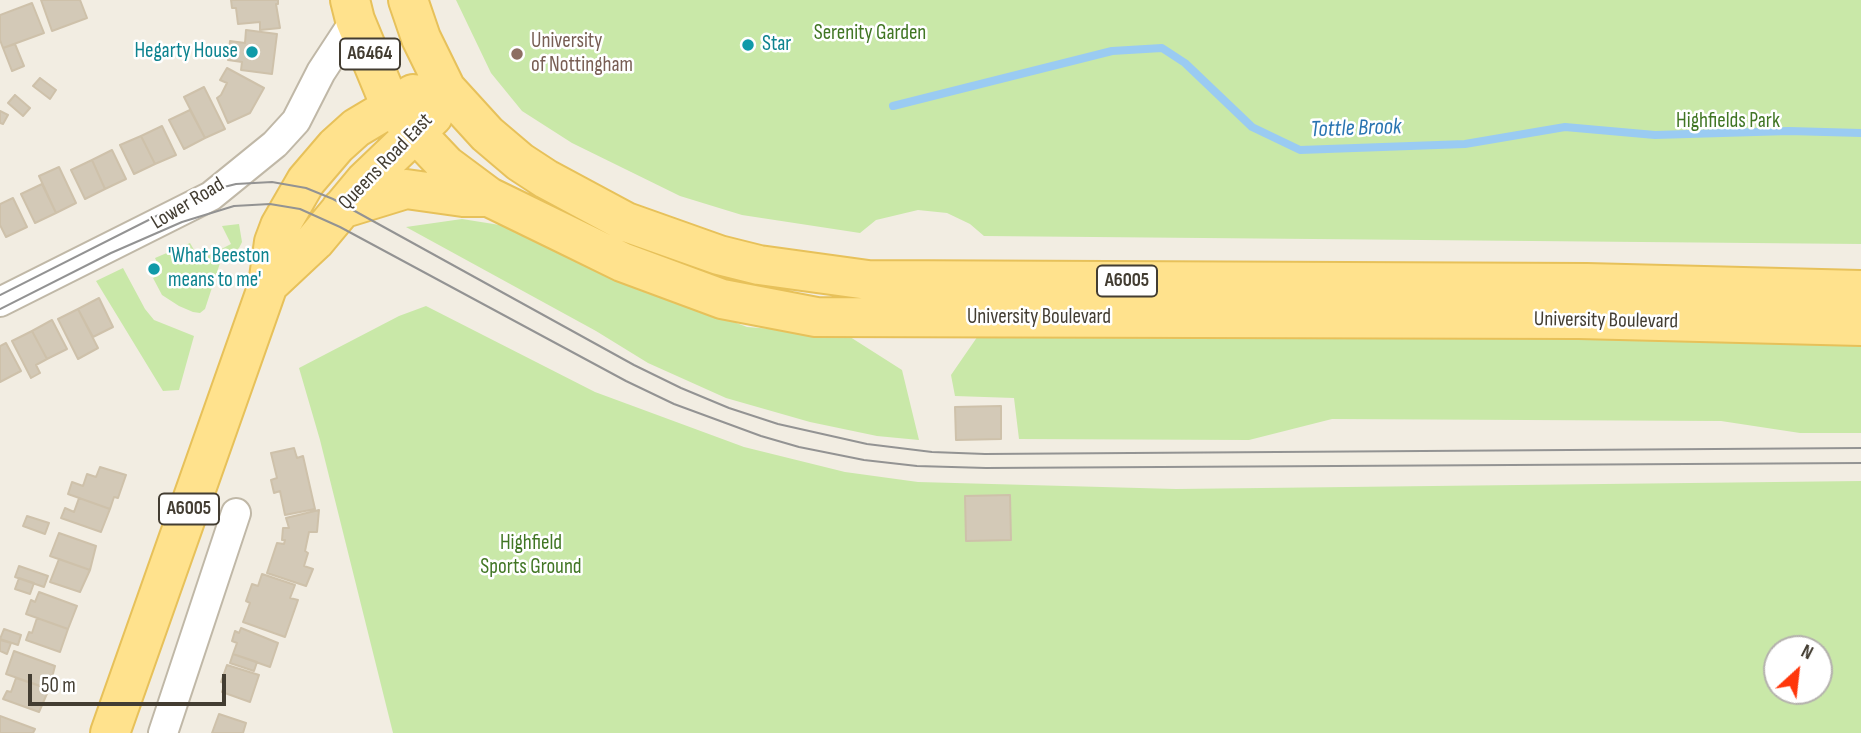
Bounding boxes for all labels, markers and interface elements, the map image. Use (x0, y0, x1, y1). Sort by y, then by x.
park label: Serenity Garden (814, 21, 926, 47)
place label: University of Nottingham (531, 29, 633, 79)
place label: Star (762, 32, 791, 58)
marker: Star (740, 37, 756, 53)
road number: A6464 (340, 38, 400, 70)
place label: Hegarty House (134, 39, 238, 65)
marker: Hegarty House (244, 44, 260, 60)
marker: University of Nottingham (509, 46, 525, 62)
street label: Queens Road East (334, 108, 438, 216)
park label: Highfields Park (1676, 109, 1780, 135)
water label: Tottle Brook (1310, 114, 1402, 144)
street label: Lower Road (147, 172, 229, 236)
place label: 'What Beeston means to me' (168, 244, 269, 294)
marker: 'What Beeston means to me' (146, 261, 162, 277)
road number: A6005 (1097, 266, 1157, 296)
street label: University Boulevard (967, 305, 1111, 331)
street label: University Boulevard (1534, 307, 1678, 335)
road number: A6005 (159, 494, 219, 524)
park label: Highfield Sports Ground (480, 531, 582, 581)
north arrow (1763, 635, 1833, 705)
text: N (1797, 640, 1817, 665)
scale bar (32, 660, 229, 704)
text: 50 m (41, 673, 76, 698)

